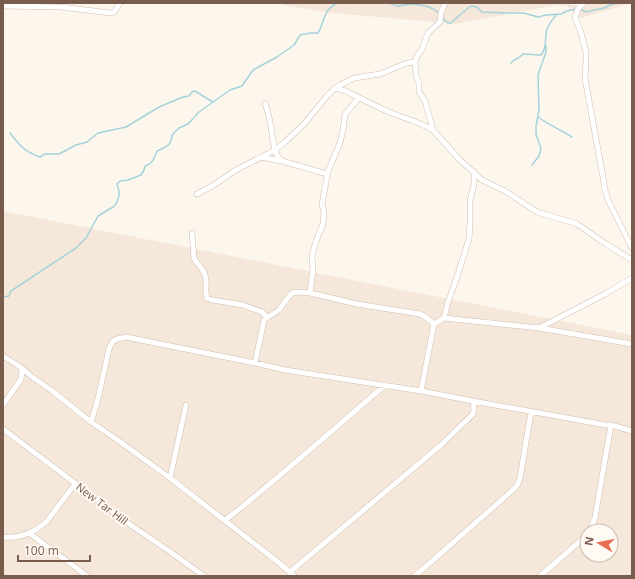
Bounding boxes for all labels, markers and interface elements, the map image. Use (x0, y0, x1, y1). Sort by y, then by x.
street label: New Tar Hill (73, 479, 131, 528)
north arrow (579, 523, 619, 563)
text: N (580, 535, 597, 547)
scale bar (18, 537, 90, 563)
text: 100 m (24, 542, 59, 559)

